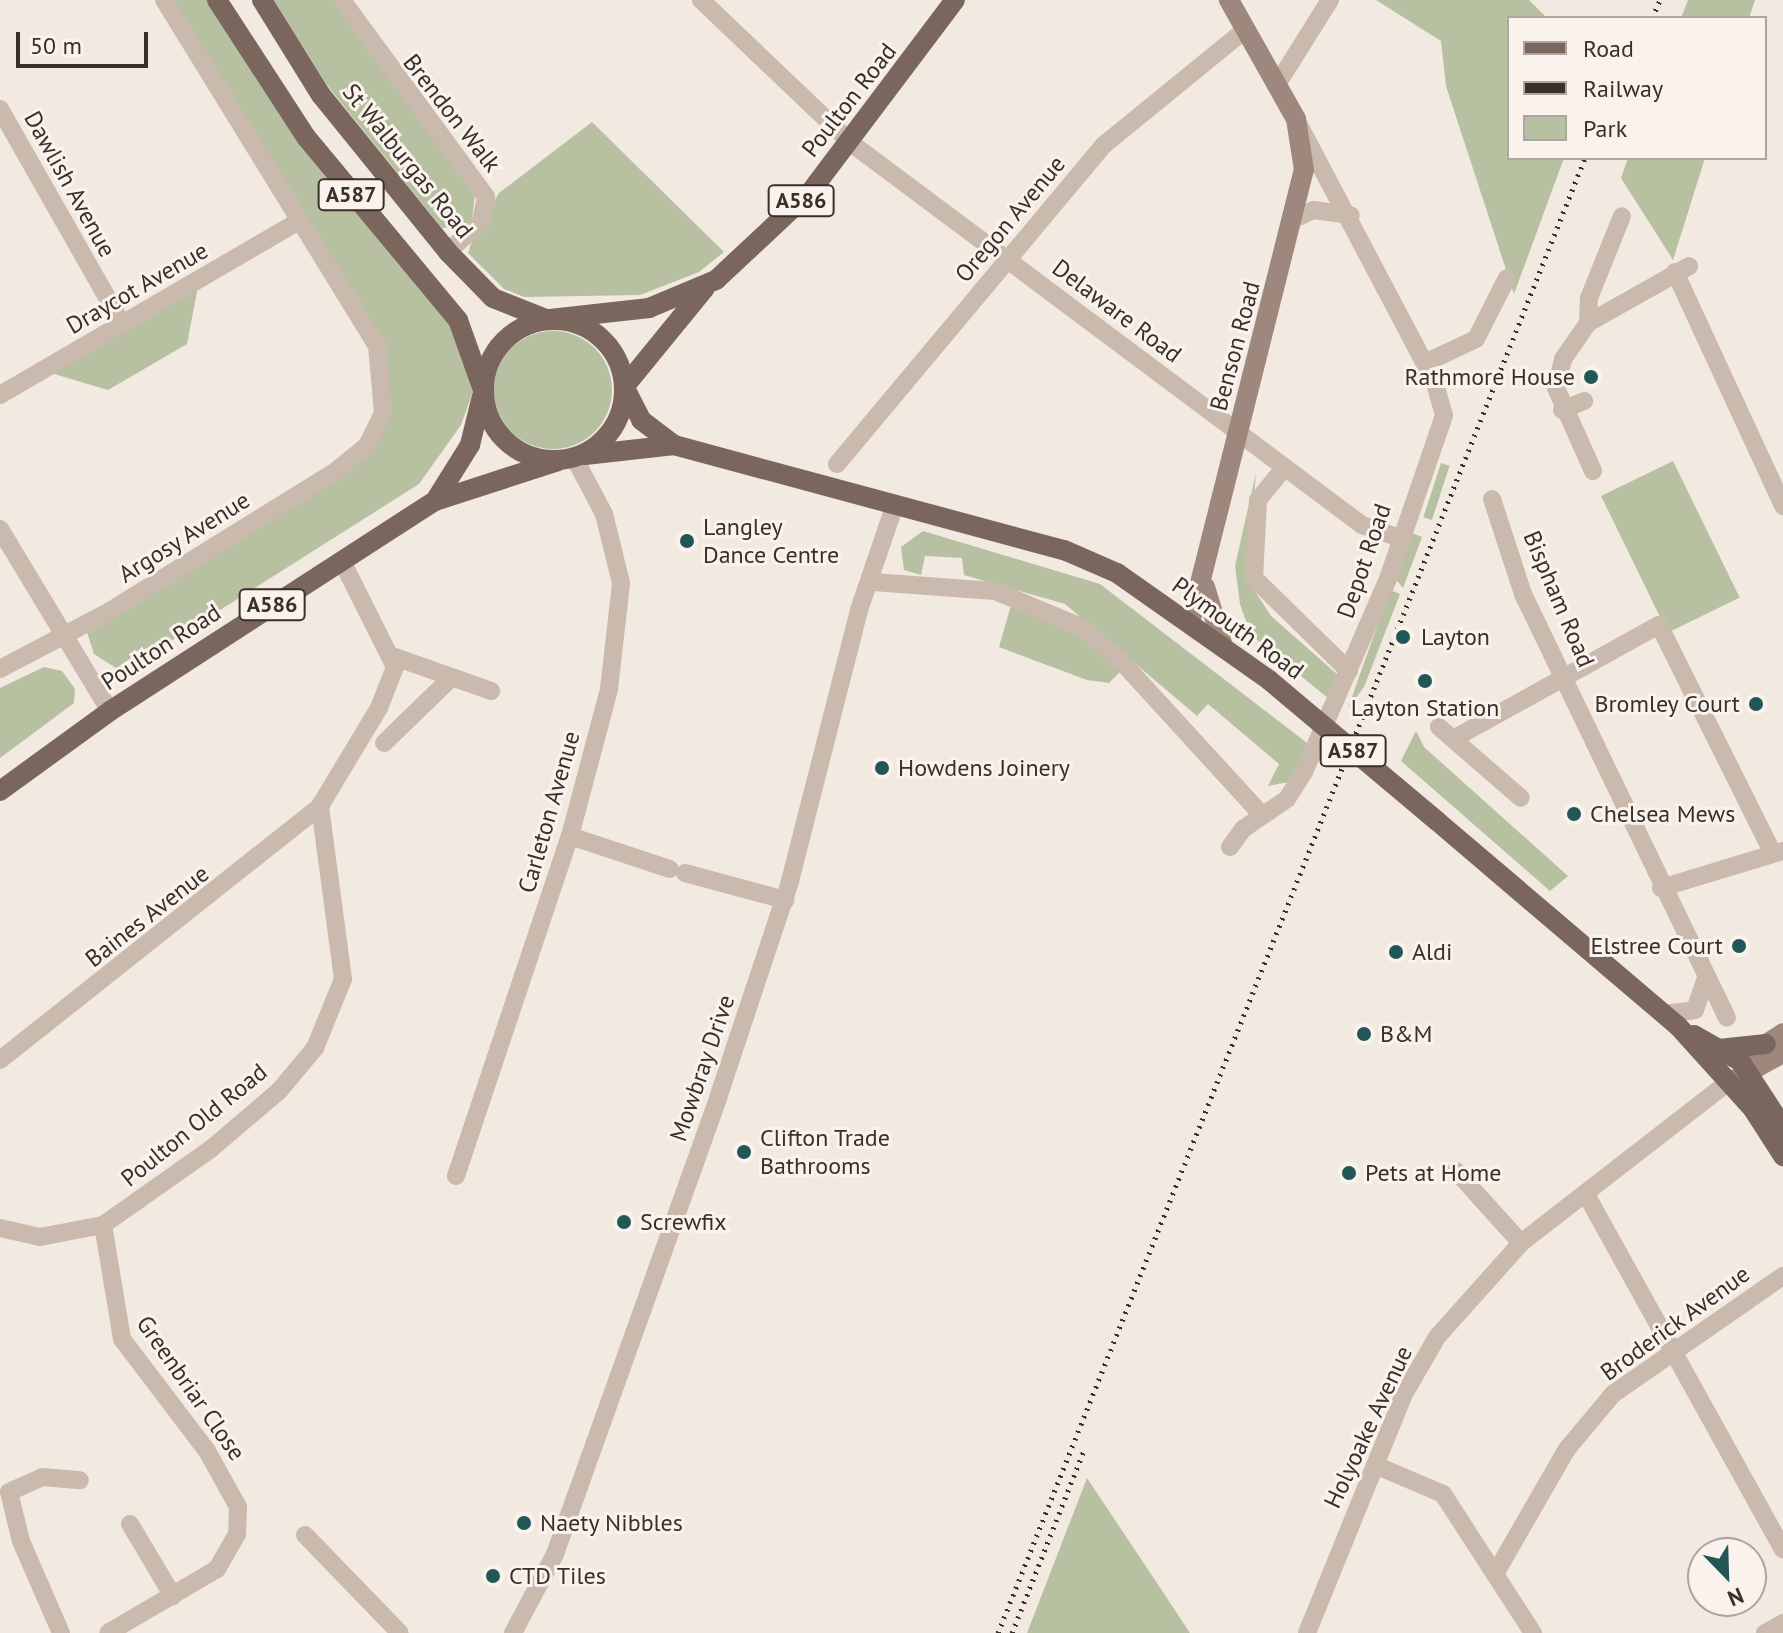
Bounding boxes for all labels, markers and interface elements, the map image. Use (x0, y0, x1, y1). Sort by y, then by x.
scale bar (20, 16, 152, 66)
legend (1507, 16, 1767, 160)
text: 50 m (30, 30, 82, 61)
text: Road (1583, 33, 1634, 64)
street label: Poulton Road (796, 37, 902, 163)
street label: Brendon Walk (397, 48, 507, 178)
text: Railway (1583, 73, 1663, 104)
street label: St Walburgas Road (337, 78, 479, 244)
street label: Dawlish Avenue (18, 106, 122, 262)
text: Park (1583, 113, 1627, 144)
street label: Oregon Avenue (949, 150, 1071, 288)
road number: A587 (317, 177, 385, 213)
road number: A586 (767, 183, 835, 219)
street label: Draycot Avenue (61, 236, 213, 340)
street label: Delaware Road (1047, 253, 1187, 369)
street label: Benson Road (1204, 278, 1266, 414)
place label: Rathmore House (1404, 363, 1575, 391)
marker: Rathmore House (1582, 368, 1600, 386)
street label: Argosy Avenue (113, 485, 255, 589)
street label: Depot Road (1331, 500, 1397, 622)
place label: Langley Dance Centre (703, 513, 839, 569)
street label: Bispham Road (1517, 527, 1601, 671)
marker: Langley Dance Centre (678, 532, 696, 550)
street label: Plymouth Road (1167, 571, 1309, 685)
road number: A586 (238, 587, 306, 623)
street label: Poulton Road (96, 598, 226, 696)
place label: Layton (1421, 623, 1490, 651)
marker: Layton (1392, 626, 1414, 648)
marker: Layton Station (1416, 672, 1434, 690)
place label: Bromley Court (1594, 690, 1740, 718)
place label: Layton Station (1351, 694, 1499, 722)
marker: Bromley Court (1747, 695, 1765, 713)
street label: Carleton Avenue (512, 727, 586, 897)
road number: A587 (1319, 733, 1387, 769)
place label: Howdens Joinery (898, 754, 1070, 782)
marker: Howdens Joinery (873, 759, 891, 777)
place label: Chelsea Mews (1590, 800, 1735, 828)
marker: Chelsea Mews (1565, 805, 1583, 823)
street label: Baines Avenue (79, 859, 215, 973)
place label: Elstree Court (1591, 932, 1723, 960)
marker: Elstree Court (1730, 937, 1748, 955)
place label: Aldi (1412, 938, 1452, 966)
marker: Aldi (1387, 943, 1405, 961)
street label: Mowbray Drive (663, 991, 741, 1145)
place label: B&M (1380, 1020, 1433, 1048)
marker: B&M (1355, 1025, 1373, 1043)
street label: Poulton Old Road (115, 1057, 273, 1193)
place label: Clifton Trade Bathrooms (760, 1124, 891, 1180)
marker: Clifton Trade Bathrooms (735, 1143, 753, 1161)
place label: Pets at Home (1365, 1159, 1502, 1187)
marker: Pets at Home (1340, 1164, 1358, 1182)
place label: Screwfix (640, 1208, 727, 1236)
marker: Screwfix (615, 1213, 633, 1231)
street label: Broderick Avenue (1594, 1259, 1756, 1387)
street label: Greenbriar Close (130, 1310, 252, 1466)
street label: Holyoake Avenue (1318, 1341, 1418, 1513)
place label: Naety Nibbles (540, 1509, 684, 1537)
marker: Naety Nibbles (515, 1514, 533, 1532)
north arrow (1687, 1537, 1767, 1617)
place label: CTD Tiles (509, 1562, 607, 1590)
marker: CTD Tiles (484, 1567, 502, 1585)
text: N (1723, 1582, 1748, 1613)

